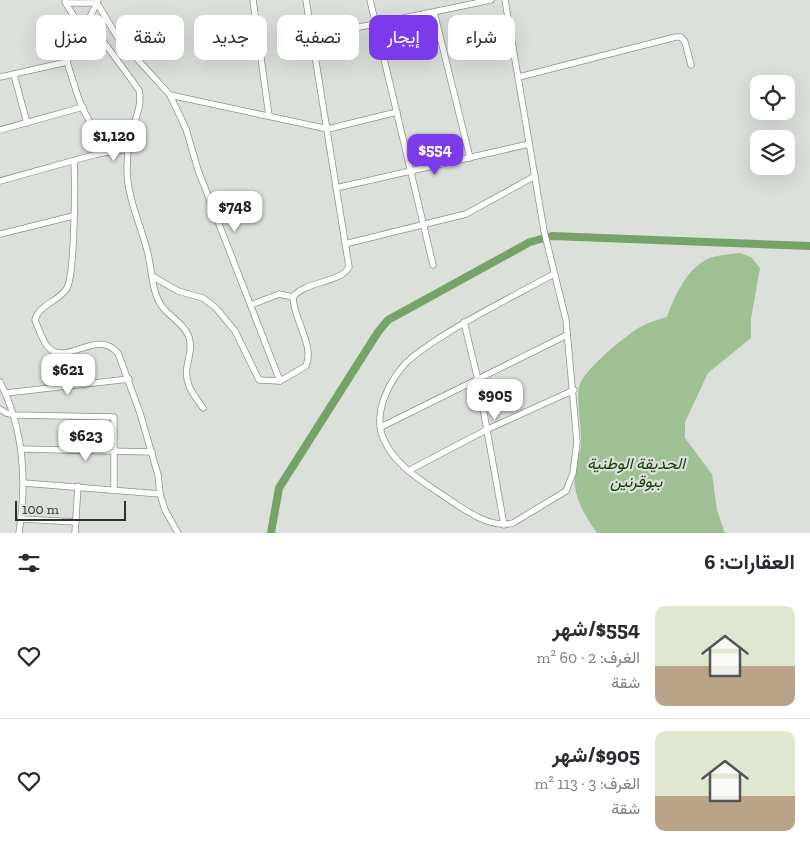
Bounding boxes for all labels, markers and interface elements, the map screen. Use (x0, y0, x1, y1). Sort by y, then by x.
chip: منزل (36, 15, 106, 60)
chip: شقة (116, 15, 184, 60)
chip: جديد (194, 15, 267, 60)
chip: تصفية (277, 15, 359, 60)
chip: إيجار (369, 15, 438, 60)
chip: شراء (448, 15, 515, 60)
map controls (750, 75, 795, 175)
button: locate (750, 75, 795, 120)
pin: $1,120 (73, 120, 155, 162)
text: $1,120 (93, 126, 135, 145)
button: layers (750, 130, 795, 175)
pin: $554 (405, 134, 465, 176)
text: $554 (418, 140, 452, 159)
pin: $748 (205, 190, 265, 233)
text: $748 (218, 197, 252, 216)
pin: $621 (38, 354, 98, 396)
text: $621 (52, 360, 84, 379)
pin: $905 (465, 378, 525, 421)
text: $905 (478, 385, 512, 404)
pin: $623 (56, 420, 116, 462)
text: $623 (69, 426, 103, 445)
park label: الحديقة الوطنية ببوقرنين (587, 454, 687, 492)
scale bar (15, 498, 126, 521)
text: 100 m (22, 501, 59, 518)
icon: filters (15, 549, 43, 577)
text: العقارات: 6 (704, 549, 795, 574)
text: $554/شهر (552, 616, 640, 641)
icon: home (695, 626, 755, 686)
icon: heart (15, 642, 43, 670)
text: الغرف: 2 · 60 m² (537, 648, 640, 667)
text: شقة (611, 673, 640, 692)
text: $905/شهر (552, 742, 640, 767)
icon: home (695, 751, 755, 811)
icon: heart (15, 767, 43, 795)
text: الغرف: 3 · 113 m² (535, 774, 640, 793)
text: شقة (611, 799, 640, 818)

